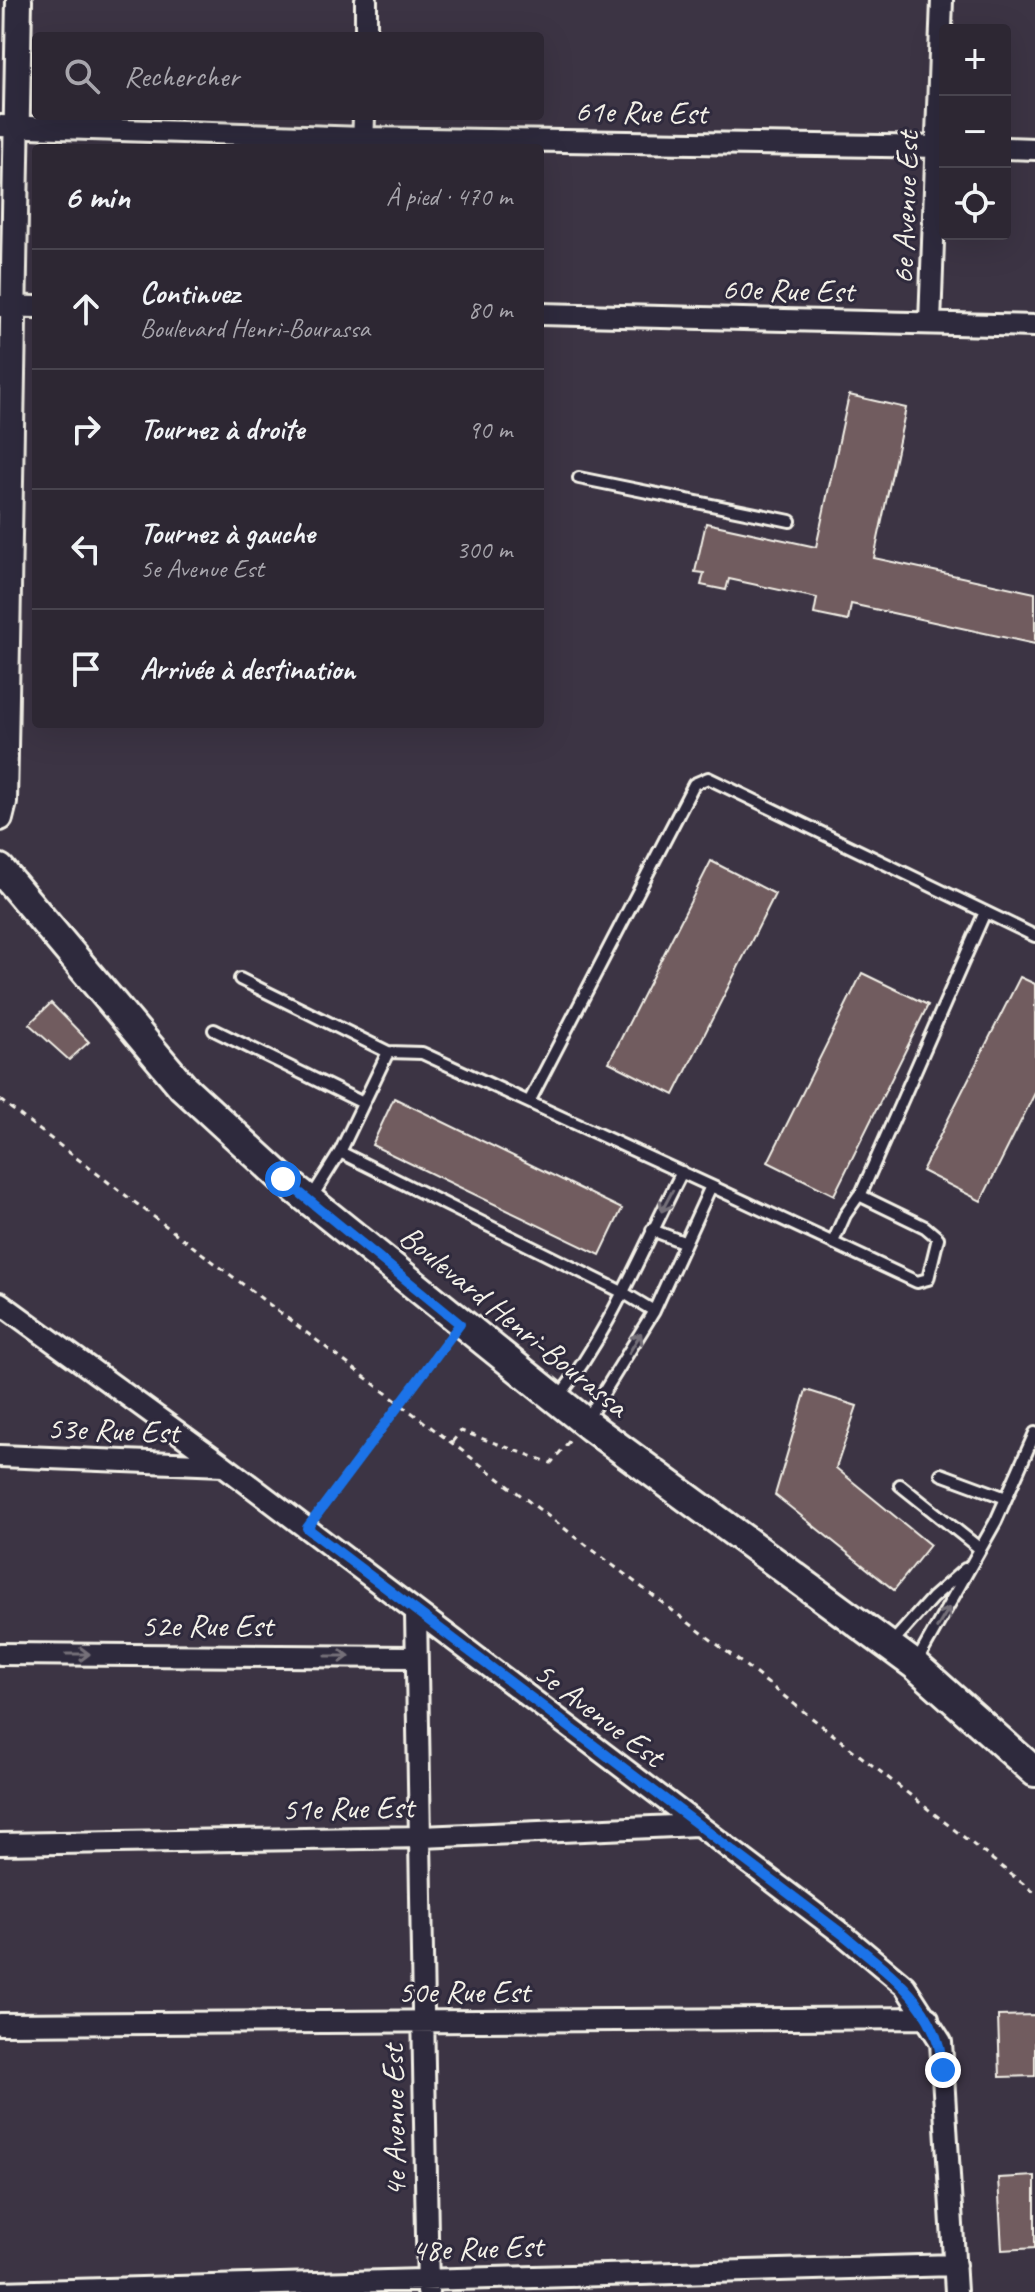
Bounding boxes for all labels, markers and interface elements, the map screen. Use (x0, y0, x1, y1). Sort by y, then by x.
map controls (939, 24, 1011, 240)
button: + (939, 24, 1011, 96)
search box (32, 32, 544, 120)
icon: search (60, 54, 104, 98)
text: Rechercher (124, 57, 239, 95)
street label: 61e Rue Est (575, 90, 711, 134)
button: − (939, 96, 1011, 168)
street label: 6e Avenue Est (882, 128, 928, 285)
button: locate (939, 168, 1011, 240)
text: 6 min (64, 175, 130, 218)
text: À pied · 470 m (386, 180, 512, 213)
street label: 60e Rue Est (722, 268, 858, 312)
text: Continuez (140, 274, 239, 312)
icon: ahead (64, 287, 108, 331)
text: 80 m (468, 293, 512, 326)
text: Boulevard Henri-Bourassa (140, 312, 370, 345)
icon: right (64, 407, 108, 451)
text: Tournez à droite (140, 410, 304, 448)
text: 90 m (468, 413, 512, 446)
text: Tournez à gauche (140, 514, 315, 552)
icon: left (64, 527, 108, 571)
text: 300 m (456, 533, 512, 566)
text: 5e Avenue Est (140, 552, 264, 585)
icon: arrive (64, 647, 108, 691)
text: Arrivée à destination (140, 650, 355, 688)
route start (265, 1161, 301, 1197)
one-way arrow (658, 1189, 674, 1213)
street label: Boulevard Henri-Bourassa (391, 1216, 638, 1427)
one-way arrow (627, 1332, 643, 1355)
street label: 53e Rue Est (46, 1407, 183, 1453)
street label: 52e Rue Est (141, 1605, 276, 1646)
one-way arrow (935, 1607, 951, 1630)
one-way arrow (64, 1646, 91, 1662)
one-way arrow (324, 1648, 351, 1664)
street label: 5e Avenue Est (526, 1652, 675, 1778)
street label: 51e Rue Est (282, 1786, 418, 1830)
street label: 50e Rue Est (398, 1971, 533, 2012)
street label: 4e Avenue Est (372, 2041, 416, 2197)
route end (925, 2052, 961, 2088)
street label: 48e Rue Est (410, 2225, 547, 2271)

